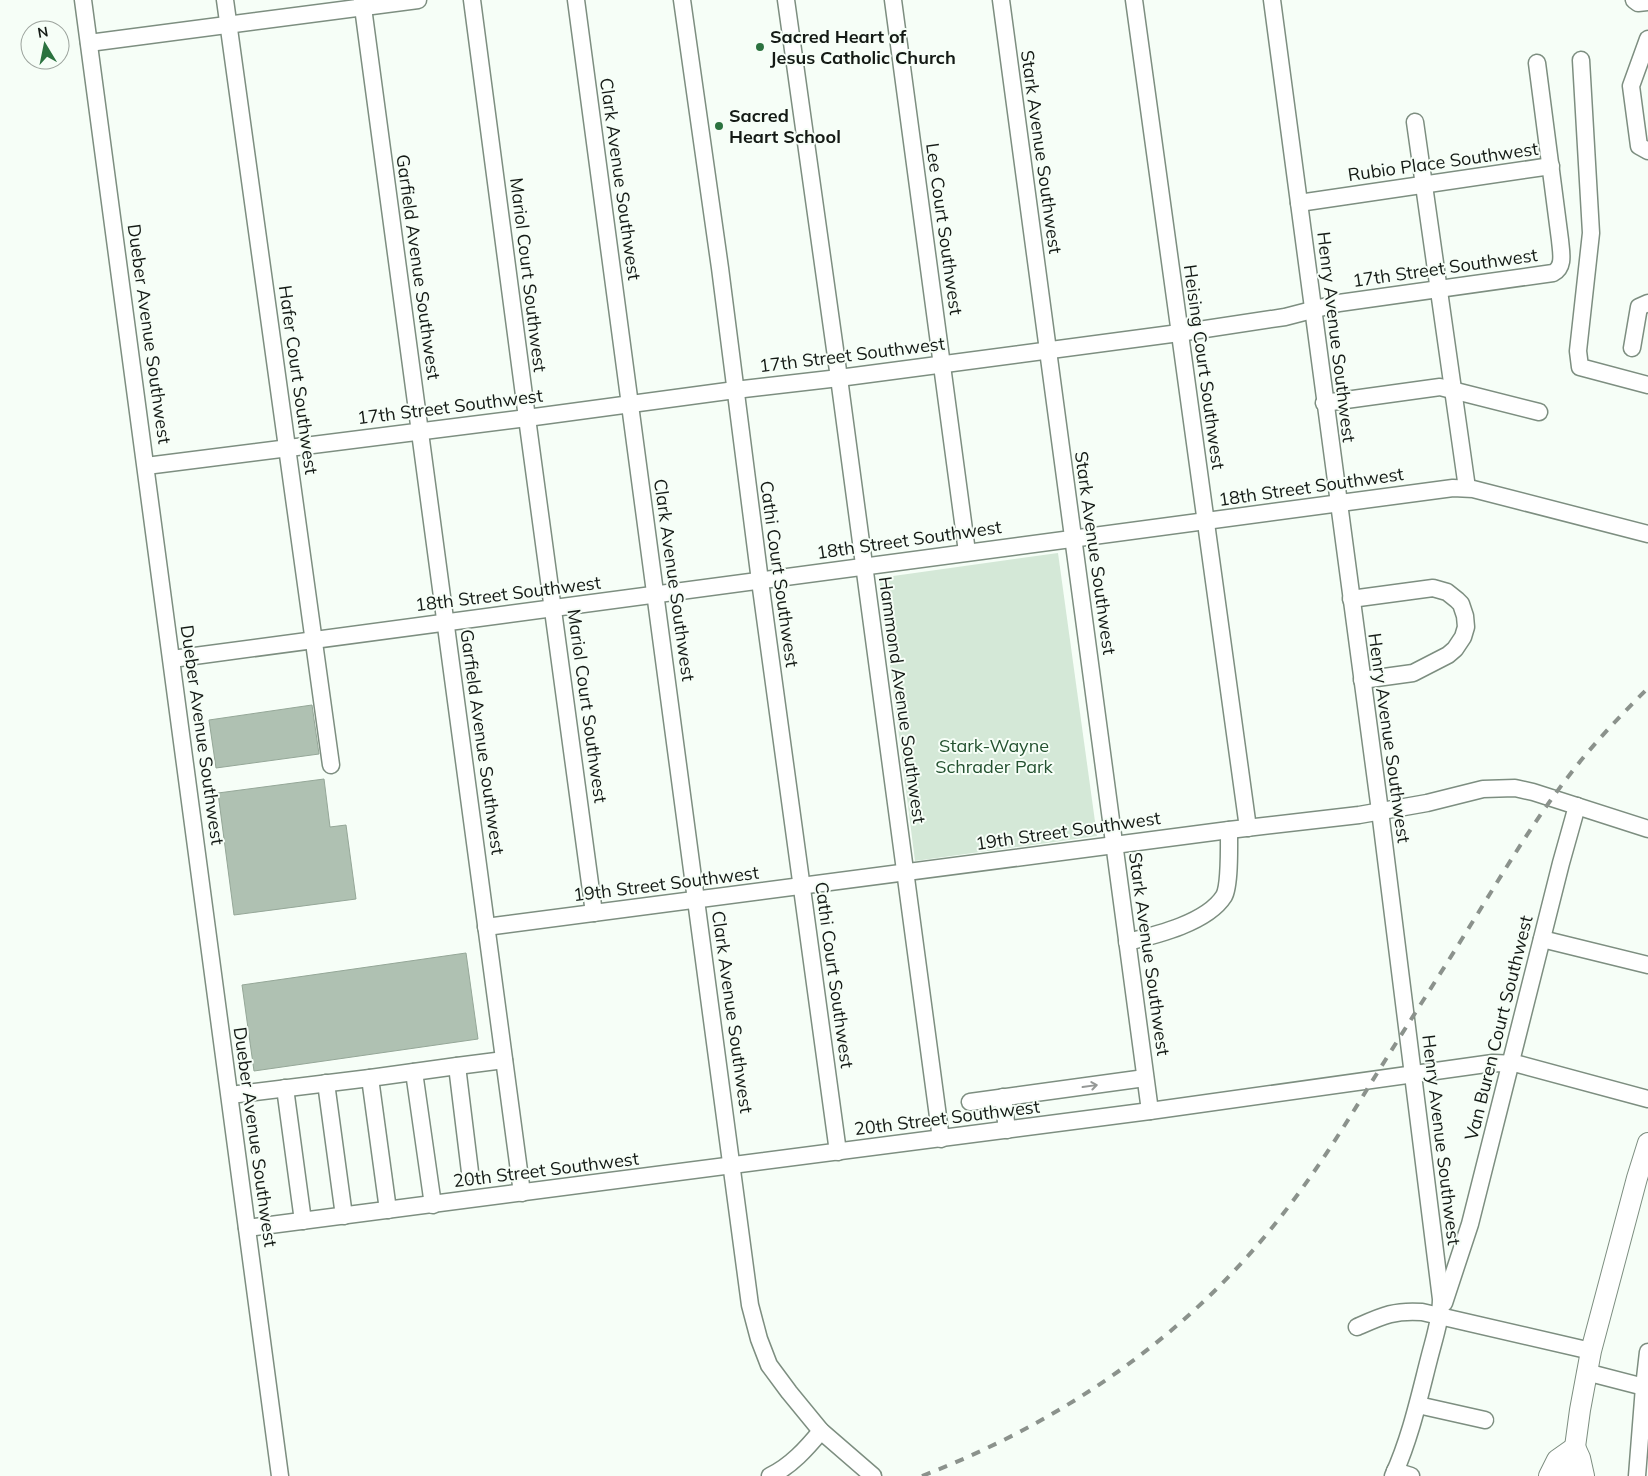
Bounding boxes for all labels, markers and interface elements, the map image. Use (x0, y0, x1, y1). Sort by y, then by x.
north arrow (20, 20, 70, 70)
text: N (36, 22, 50, 42)
place label: Sacred Heart of Jesus Catholic Church (770, 25, 956, 69)
marker: Sacred Heart of Jesus Catholic Church (754, 41, 766, 53)
street label: Stark Avenue Southwest (1016, 49, 1067, 255)
street label: Clark Avenue Southwest (595, 76, 646, 282)
place label: Sacred Heart School (729, 104, 841, 148)
marker: Sacred Heart School (713, 120, 725, 132)
street label: Rubio Place Southwest (1346, 137, 1540, 186)
street label: Lee Court Southwest (921, 141, 968, 316)
street label: Garfield Avenue Southwest (391, 153, 446, 381)
street label: Mariol Court Southwest (505, 176, 552, 373)
street label: Dueber Avenue Southwest (123, 222, 176, 445)
street label: Henry Avenue Southwest (1312, 230, 1361, 444)
street label: 17th Street Southwest (1351, 243, 1539, 292)
street label: Heising Court Southwest (1179, 263, 1230, 471)
street label: Hafer Court Southwest (274, 284, 323, 476)
street label: 17th Street Southwest (758, 332, 946, 377)
street label: 17th Street Southwest (356, 384, 544, 429)
street label: Stark Avenue Southwest (1070, 450, 1121, 656)
street label: 18th Street Southwest (1217, 462, 1405, 511)
street label: Clark Avenue Southwest (649, 477, 700, 683)
street label: Cathi Court Southwest (755, 479, 804, 669)
street label: 18th Street Southwest (815, 515, 1003, 564)
street label: 18th Street Southwest (414, 571, 602, 616)
street label: Hammond Avenue Southwest (874, 575, 931, 825)
street label: Mariol Court Southwest (562, 607, 613, 804)
street label: Dueber Avenue Southwest (176, 623, 229, 846)
street label: Garfield Avenue Southwest (455, 628, 510, 856)
street label: Henry Avenue Southwest (1363, 631, 1416, 844)
park label: Stark-Wayne Schrader Park (935, 734, 1054, 778)
street label: 19th Street Southwest (974, 806, 1162, 855)
street label: Stark Avenue Southwest (1124, 851, 1175, 1057)
street label: 19th Street Southwest (572, 861, 760, 906)
street label: Cathi Court Southwest (810, 880, 859, 1070)
street label: Clark Avenue Southwest (707, 909, 758, 1115)
street label: Van Buren Court Southwest (1459, 913, 1538, 1143)
street label: Dueber Avenue Southwest (229, 1025, 282, 1248)
street label: Henry Avenue Southwest (1417, 1033, 1466, 1247)
one-way arrow (1082, 1080, 1098, 1090)
street label: 20th Street Southwest (853, 1095, 1041, 1140)
street label: 20th Street Southwest (452, 1147, 640, 1192)

